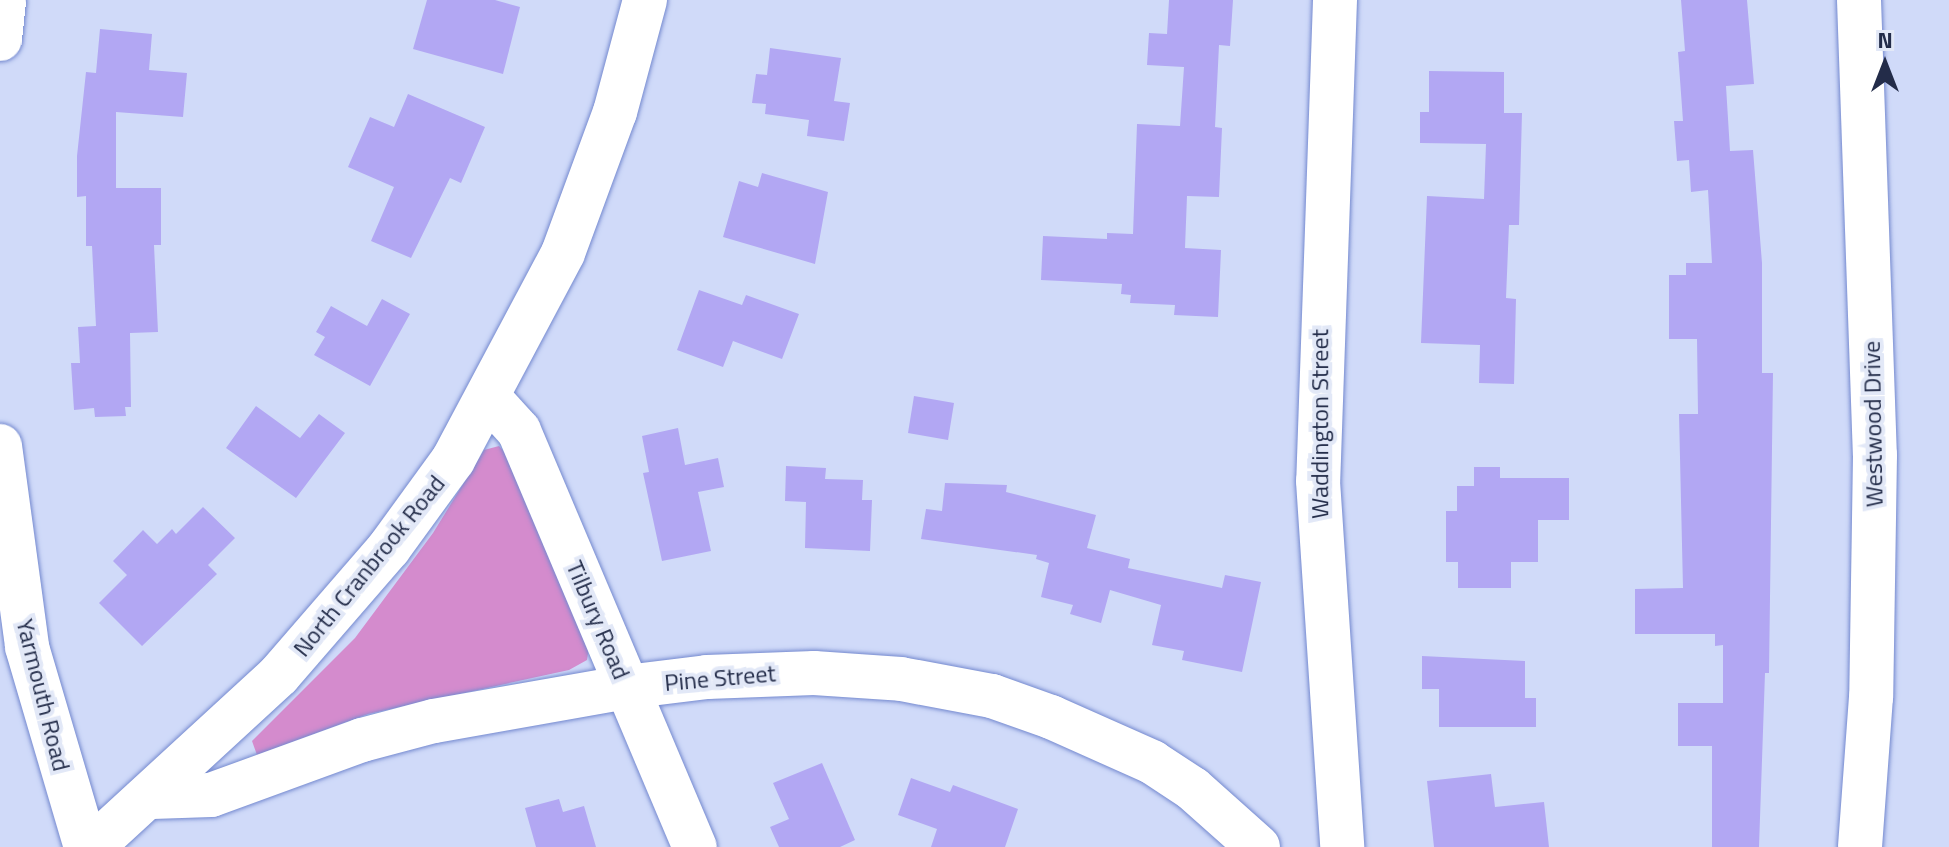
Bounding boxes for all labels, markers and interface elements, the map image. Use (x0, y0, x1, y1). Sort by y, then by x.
text: N (1877, 23, 1893, 57)
north arrow (1845, 24, 1925, 104)
street label: Waddington Street (1306, 329, 1334, 519)
street label: Westwood Drive (1857, 341, 1889, 507)
street label: North Cranbrook Road (287, 470, 451, 662)
street label: Tilbury Road (560, 556, 636, 684)
street label: Yarmouth Road (10, 616, 76, 774)
street label: Pine Street (663, 659, 777, 697)

